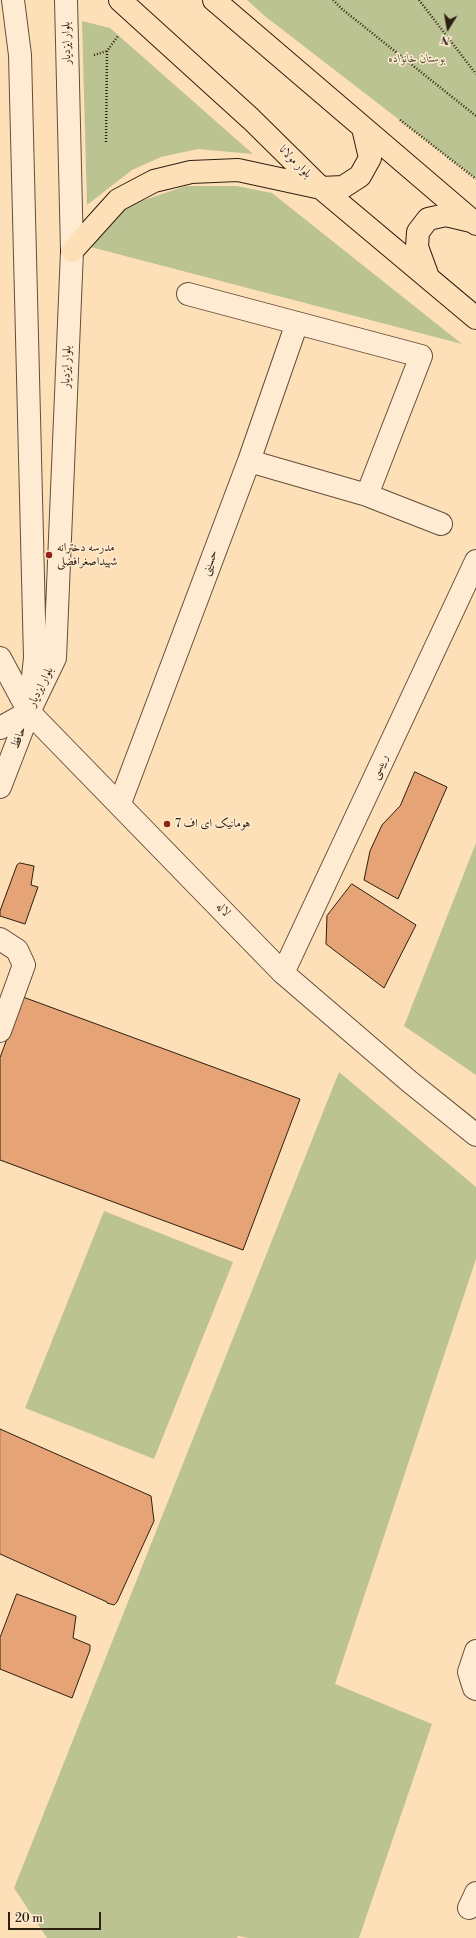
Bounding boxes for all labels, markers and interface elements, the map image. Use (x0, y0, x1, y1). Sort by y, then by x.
north arrow (428, 8, 468, 48)
street label: بلوار ایزدیار (59, 22, 75, 64)
text: N (440, 32, 451, 47)
park label: بوستان خانواده (388, 52, 446, 66)
street label: بلوار مولانا (276, 143, 314, 181)
street label: بلوار ایزدیار (59, 345, 75, 389)
place label: مدرسه دخترانه شهیداصغرافضلی (57, 541, 117, 569)
street label: حسینی (199, 548, 221, 578)
marker: مدرسه دخترانه شهیداصغرافضلی (44, 550, 54, 560)
street label: بلوار ایزدیار (25, 665, 57, 709)
street label: حافظ (8, 725, 30, 751)
street label: رییسی (368, 752, 392, 782)
place label: هومانیک ای اف 7 (175, 817, 251, 831)
marker: هومانیک ای اف 7 (162, 819, 172, 829)
street label: لاله (213, 900, 233, 920)
scale bar (10, 1904, 103, 1930)
text: 20 m (15, 1911, 43, 1926)

